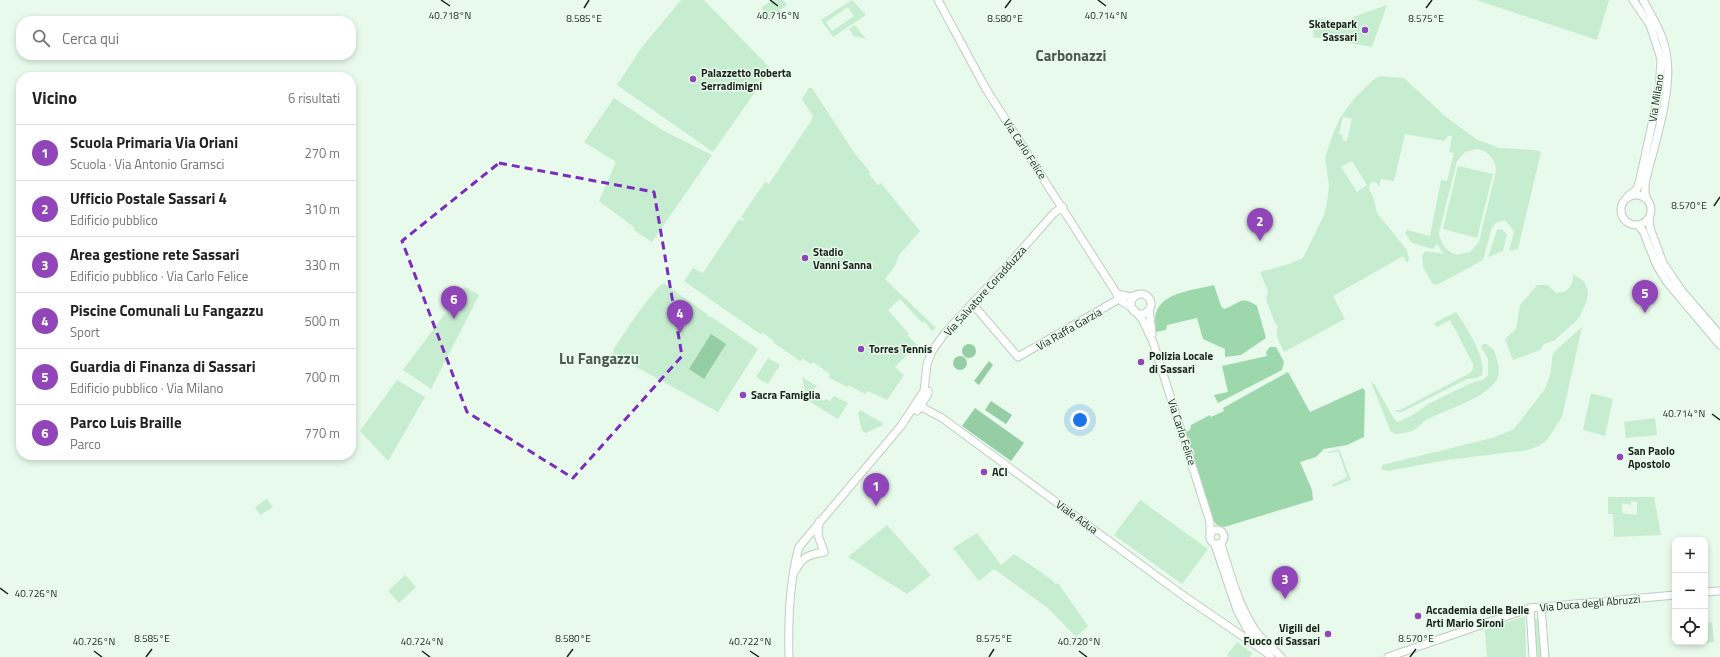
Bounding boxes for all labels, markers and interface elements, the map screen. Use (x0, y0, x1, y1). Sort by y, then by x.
text: 40.718°N (429, 8, 471, 23)
text: 40.716°N (757, 8, 799, 23)
text: 40.714°N (1085, 8, 1127, 23)
text: 8.585°E (566, 11, 602, 26)
text: 8.580°E (987, 11, 1023, 26)
text: 8.575°E (1408, 11, 1444, 26)
search box (16, 16, 356, 60)
place label: Skatepark Sassari (1309, 16, 1357, 45)
marker: Skatepark Sassari (1360, 25, 1370, 35)
icon: search (30, 27, 52, 49)
text: Cerca qui (62, 27, 119, 50)
district label: Carbonazzi (1036, 44, 1106, 67)
place label: Palazzetto Roberta Serradimigni (701, 65, 792, 94)
street label: Via Milano (1644, 73, 1668, 123)
marker: Palazzetto Roberta Serradimigni (688, 74, 698, 84)
text: Vicino (32, 85, 77, 111)
text: 6 risultati (288, 88, 340, 108)
street label: Via Carlo Felice (999, 116, 1051, 183)
text: Scuola Primaria Via Oriani (70, 131, 238, 154)
text: 1 (41, 143, 49, 163)
text: 270 m (304, 143, 340, 163)
text: Scuola · Via Antonio Gramsci (70, 154, 224, 174)
text: Ufficio Postale Sassari 4 (70, 187, 227, 210)
text: 8.570°E (1671, 198, 1707, 213)
text: 2 (41, 199, 49, 219)
text: 310 m (304, 199, 340, 219)
pin: 2 (1247, 208, 1273, 241)
text: Edificio pubblico (70, 210, 158, 230)
street label: Via Salvatore Coradduzza (940, 242, 1030, 340)
text: Area gestione rete Sassari (70, 243, 239, 266)
place label: Stadio Vanni Sanna (813, 244, 872, 273)
marker: Stadio Vanni Sanna (800, 253, 810, 263)
text: 3 (41, 255, 49, 275)
text: 330 m (304, 255, 340, 275)
text: Edificio pubblico · Via Carlo Felice (70, 266, 248, 286)
pin: 5 (1632, 280, 1658, 313)
pin: 6 (441, 286, 467, 319)
text: Piscine Comunali Lu Fangazzu (70, 299, 264, 322)
pin: 4 (667, 300, 693, 333)
street label: Via Raffa Garzia (1033, 304, 1105, 354)
text: 4 (41, 311, 49, 331)
text: 500 m (304, 311, 340, 331)
text: Sport (70, 322, 100, 342)
place label: Torres Tennis (869, 341, 932, 357)
marker: Torres Tennis (856, 344, 866, 354)
district label: Lu Fangazzu (559, 347, 639, 370)
place label: Polizia Locale di Sassari (1149, 348, 1214, 377)
text: Guardia di Finanza di Sassari (70, 355, 256, 378)
marker: Polizia Locale di Sassari (1136, 357, 1146, 367)
text: 5 (41, 367, 49, 387)
text: 700 m (304, 367, 340, 387)
text: Edificio pubblico · Via Milano (70, 378, 223, 398)
place label: Sacra Famiglia (751, 387, 821, 403)
marker: Sacra Famiglia (738, 390, 748, 400)
street label: Via Carlo Felice (1164, 397, 1200, 468)
text: 40.714°N (1663, 406, 1705, 421)
your location (1070, 410, 1090, 430)
text: Parco Luis Braille (70, 411, 182, 434)
text: 6 (41, 423, 49, 443)
text: 770 m (304, 423, 340, 443)
text: Parco (70, 434, 101, 454)
place label: San Paolo Apostolo (1628, 443, 1675, 472)
marker: San Paolo Apostolo (1615, 452, 1625, 462)
place label: ACI (992, 464, 1008, 480)
marker: ACI (979, 467, 989, 477)
pin: 1 (863, 473, 889, 506)
street label: Viale Adua (1053, 496, 1102, 538)
map controls (1672, 537, 1708, 645)
button: + (1672, 537, 1708, 573)
pin: 3 (1272, 566, 1298, 599)
button: − (1672, 573, 1708, 609)
text: 40.726°N (15, 586, 57, 601)
street label: Via Duca degli Abruzzi (1539, 591, 1641, 615)
place label: Accademia delle Belle Arti Mario Sironi (1426, 602, 1530, 631)
button: locate (1672, 609, 1708, 645)
marker: Accademia delle Belle Arti Mario Sironi (1413, 611, 1423, 621)
place label: Vigili del Fuoco di Sassari (1243, 620, 1320, 649)
marker: Vigili del Fuoco di Sassari (1323, 629, 1333, 639)
text: 8.585°E (134, 631, 170, 646)
text: 8.580°E (555, 631, 591, 646)
text: 8.575°E (976, 631, 1012, 646)
text: 8.570°E (1398, 631, 1434, 646)
text: 40.726°N (73, 634, 115, 649)
text: 40.724°N (401, 634, 443, 649)
text: 40.722°N (729, 634, 771, 649)
text: 40.720°N (1058, 634, 1100, 649)

